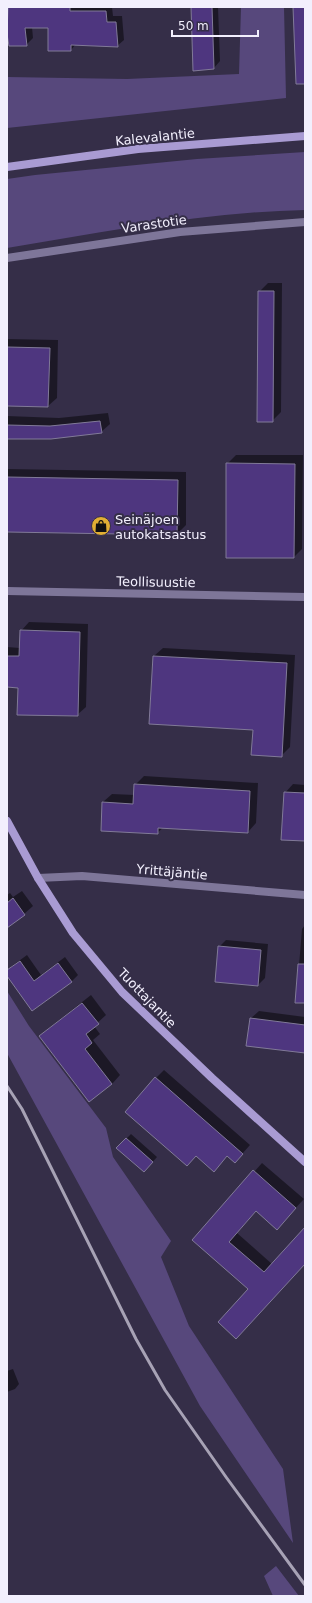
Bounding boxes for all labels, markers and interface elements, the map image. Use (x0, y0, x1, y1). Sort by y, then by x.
scale bar (172, 12, 258, 38)
text: 50 m (178, 19, 209, 33)
street label: Kalevalantie (114, 125, 196, 149)
street label: Varastotie (120, 212, 188, 236)
place label: Seinäjoen autokatsastus (115, 512, 206, 542)
shop icon: Seinäjoen autokatsastus (90, 515, 112, 537)
street label: Teollisuustie (115, 574, 196, 590)
street label: Yrittäjäntie (135, 861, 208, 883)
street label: Tuottajantie (114, 964, 179, 1031)

